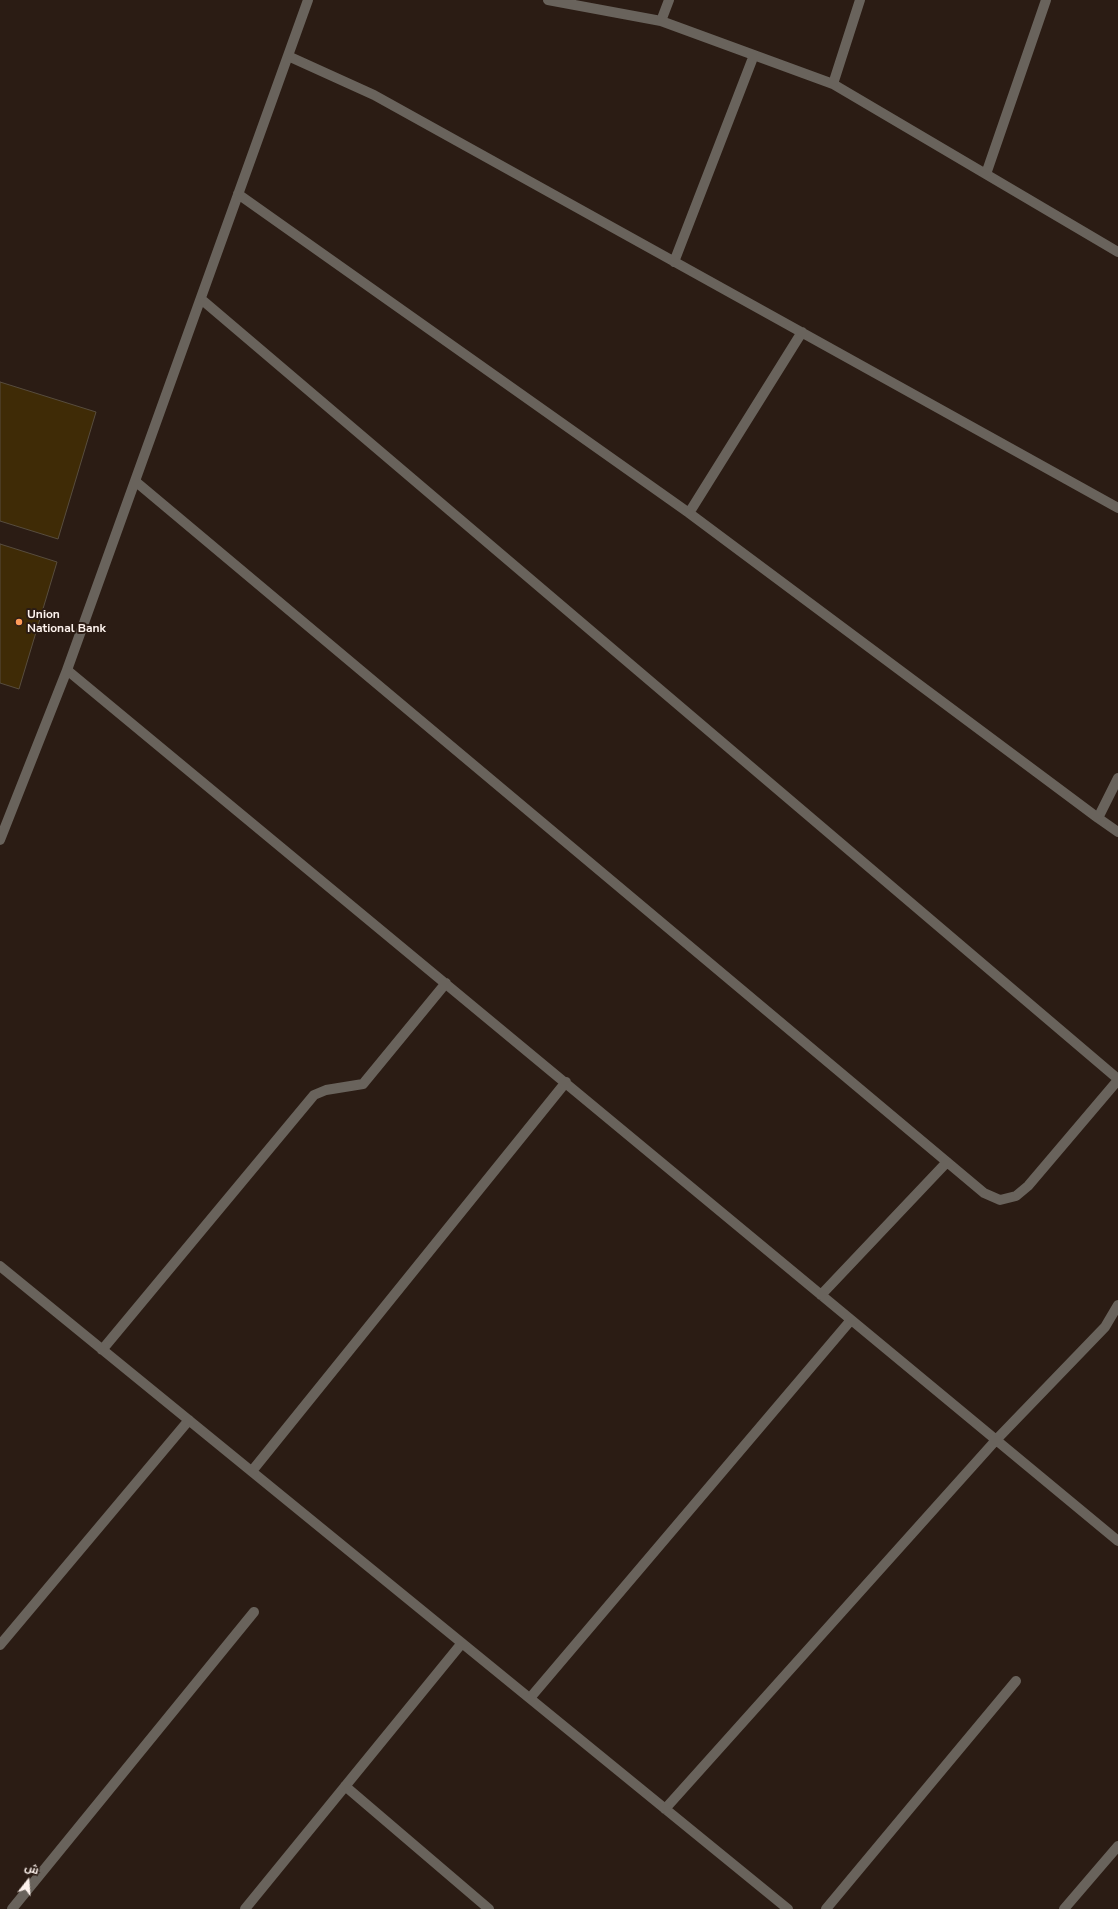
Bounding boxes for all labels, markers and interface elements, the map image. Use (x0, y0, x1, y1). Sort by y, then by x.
place label: Union National Bank (27, 608, 106, 636)
marker: Union National Bank (14, 617, 24, 627)
text: ش (23, 1860, 41, 1878)
north arrow (8, 1861, 48, 1901)

